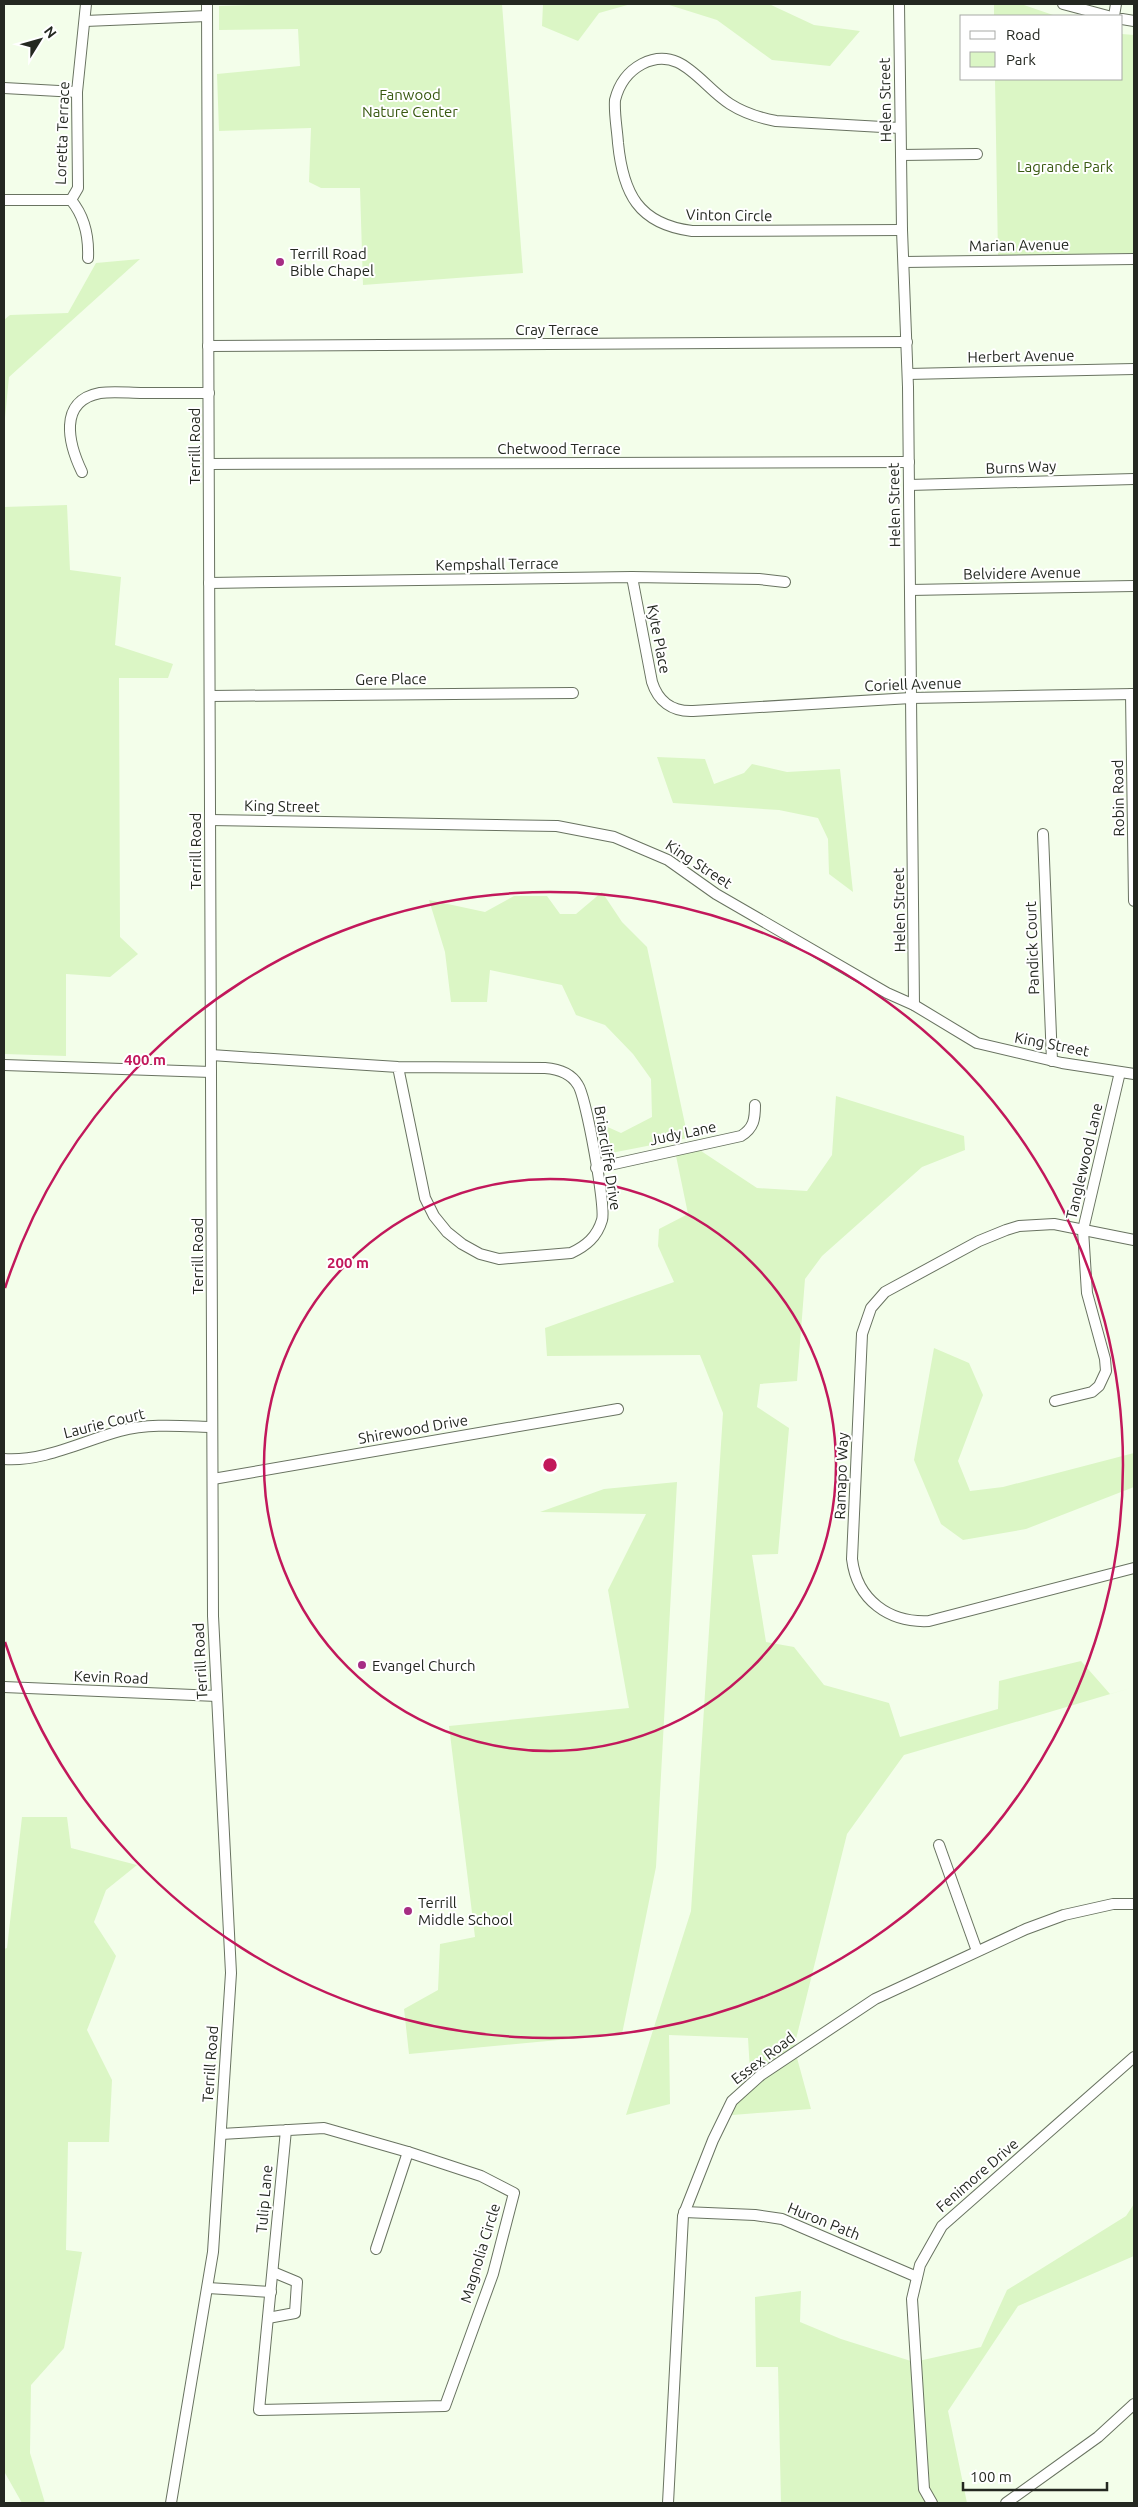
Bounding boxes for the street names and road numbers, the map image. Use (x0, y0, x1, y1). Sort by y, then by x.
street label: Helen Street (876, 57, 894, 143)
street label: Loretta Terrace (52, 81, 72, 185)
street label: Vinton Circle (686, 206, 772, 224)
street label: Marian Avenue (969, 236, 1069, 254)
street label: Cray Terrace (515, 321, 599, 338)
street label: Herbert Avenue (967, 347, 1075, 365)
street label: Terrill Road (186, 408, 203, 484)
street label: Chetwood Terrace (497, 440, 621, 457)
street label: Burns Way (985, 457, 1057, 477)
street label: Helen Street (885, 462, 903, 548)
street label: Kempshall Terrace (435, 554, 559, 574)
street label: Belvidere Avenue (963, 563, 1081, 583)
street label: Kyte Place (644, 603, 674, 675)
street label: Gere Place (355, 670, 427, 688)
street label: Coriell Avenue (864, 674, 962, 694)
street label: Robin Road (1109, 759, 1127, 837)
street label: King Street (244, 797, 320, 815)
street label: Terrill Road (187, 813, 204, 889)
street label: King Street (663, 836, 735, 892)
street label: Helen Street (890, 867, 908, 953)
street label: Pandick Court (1022, 901, 1042, 995)
street label: King Street (1013, 1028, 1091, 1060)
street label: Tanglewood Lane (1062, 1101, 1106, 1221)
street label: Briarcliffe Drive (591, 1105, 625, 1211)
street label: Judy Lane (648, 1118, 718, 1148)
street label: Terrill Road (189, 1218, 206, 1294)
street label: Laurie Court (62, 1405, 146, 1441)
street label: Shirewood Drive (357, 1411, 469, 1447)
street label: Ramapo Way (831, 1432, 851, 1520)
street label: Terrill Road (190, 1622, 210, 1700)
street label: Kevin Road (73, 1667, 149, 1687)
street label: Terrill Road (199, 2025, 221, 2103)
street label: Essex Road (728, 2029, 798, 2087)
street label: Fenimore Drive (933, 2135, 1021, 2215)
street label: Tulip Lane (253, 2164, 275, 2234)
street label: Huron Path (785, 2199, 863, 2243)
street label: Magnolia Circle (457, 2201, 503, 2305)

